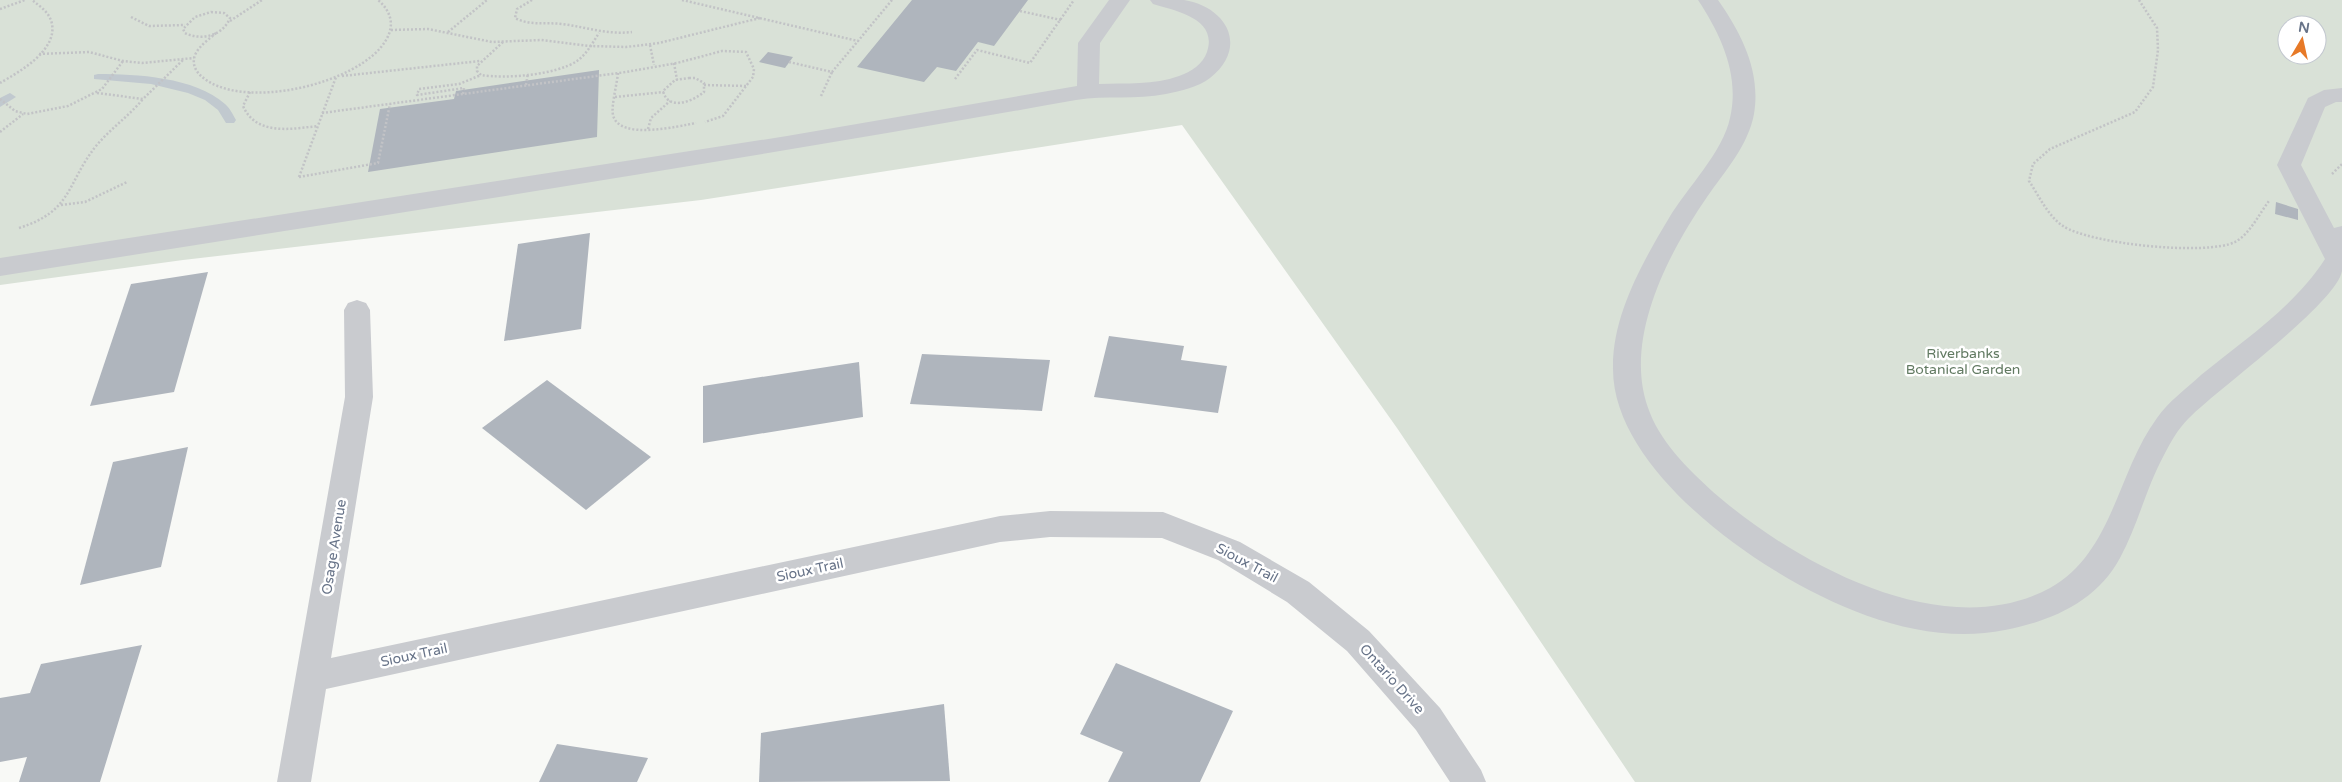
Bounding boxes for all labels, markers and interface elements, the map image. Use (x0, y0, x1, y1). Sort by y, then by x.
north arrow (2277, 15, 2327, 65)
text: N (2297, 18, 2311, 37)
park label: Riverbanks Botanical Garden (1906, 345, 2020, 378)
street label: Osage Avenue (318, 498, 350, 596)
street label: Sioux Trail (1213, 540, 1281, 586)
street label: Sioux Trail (775, 555, 845, 585)
street label: Sioux Trail (379, 640, 449, 670)
street label: Ontario Drive (1356, 640, 1428, 718)

